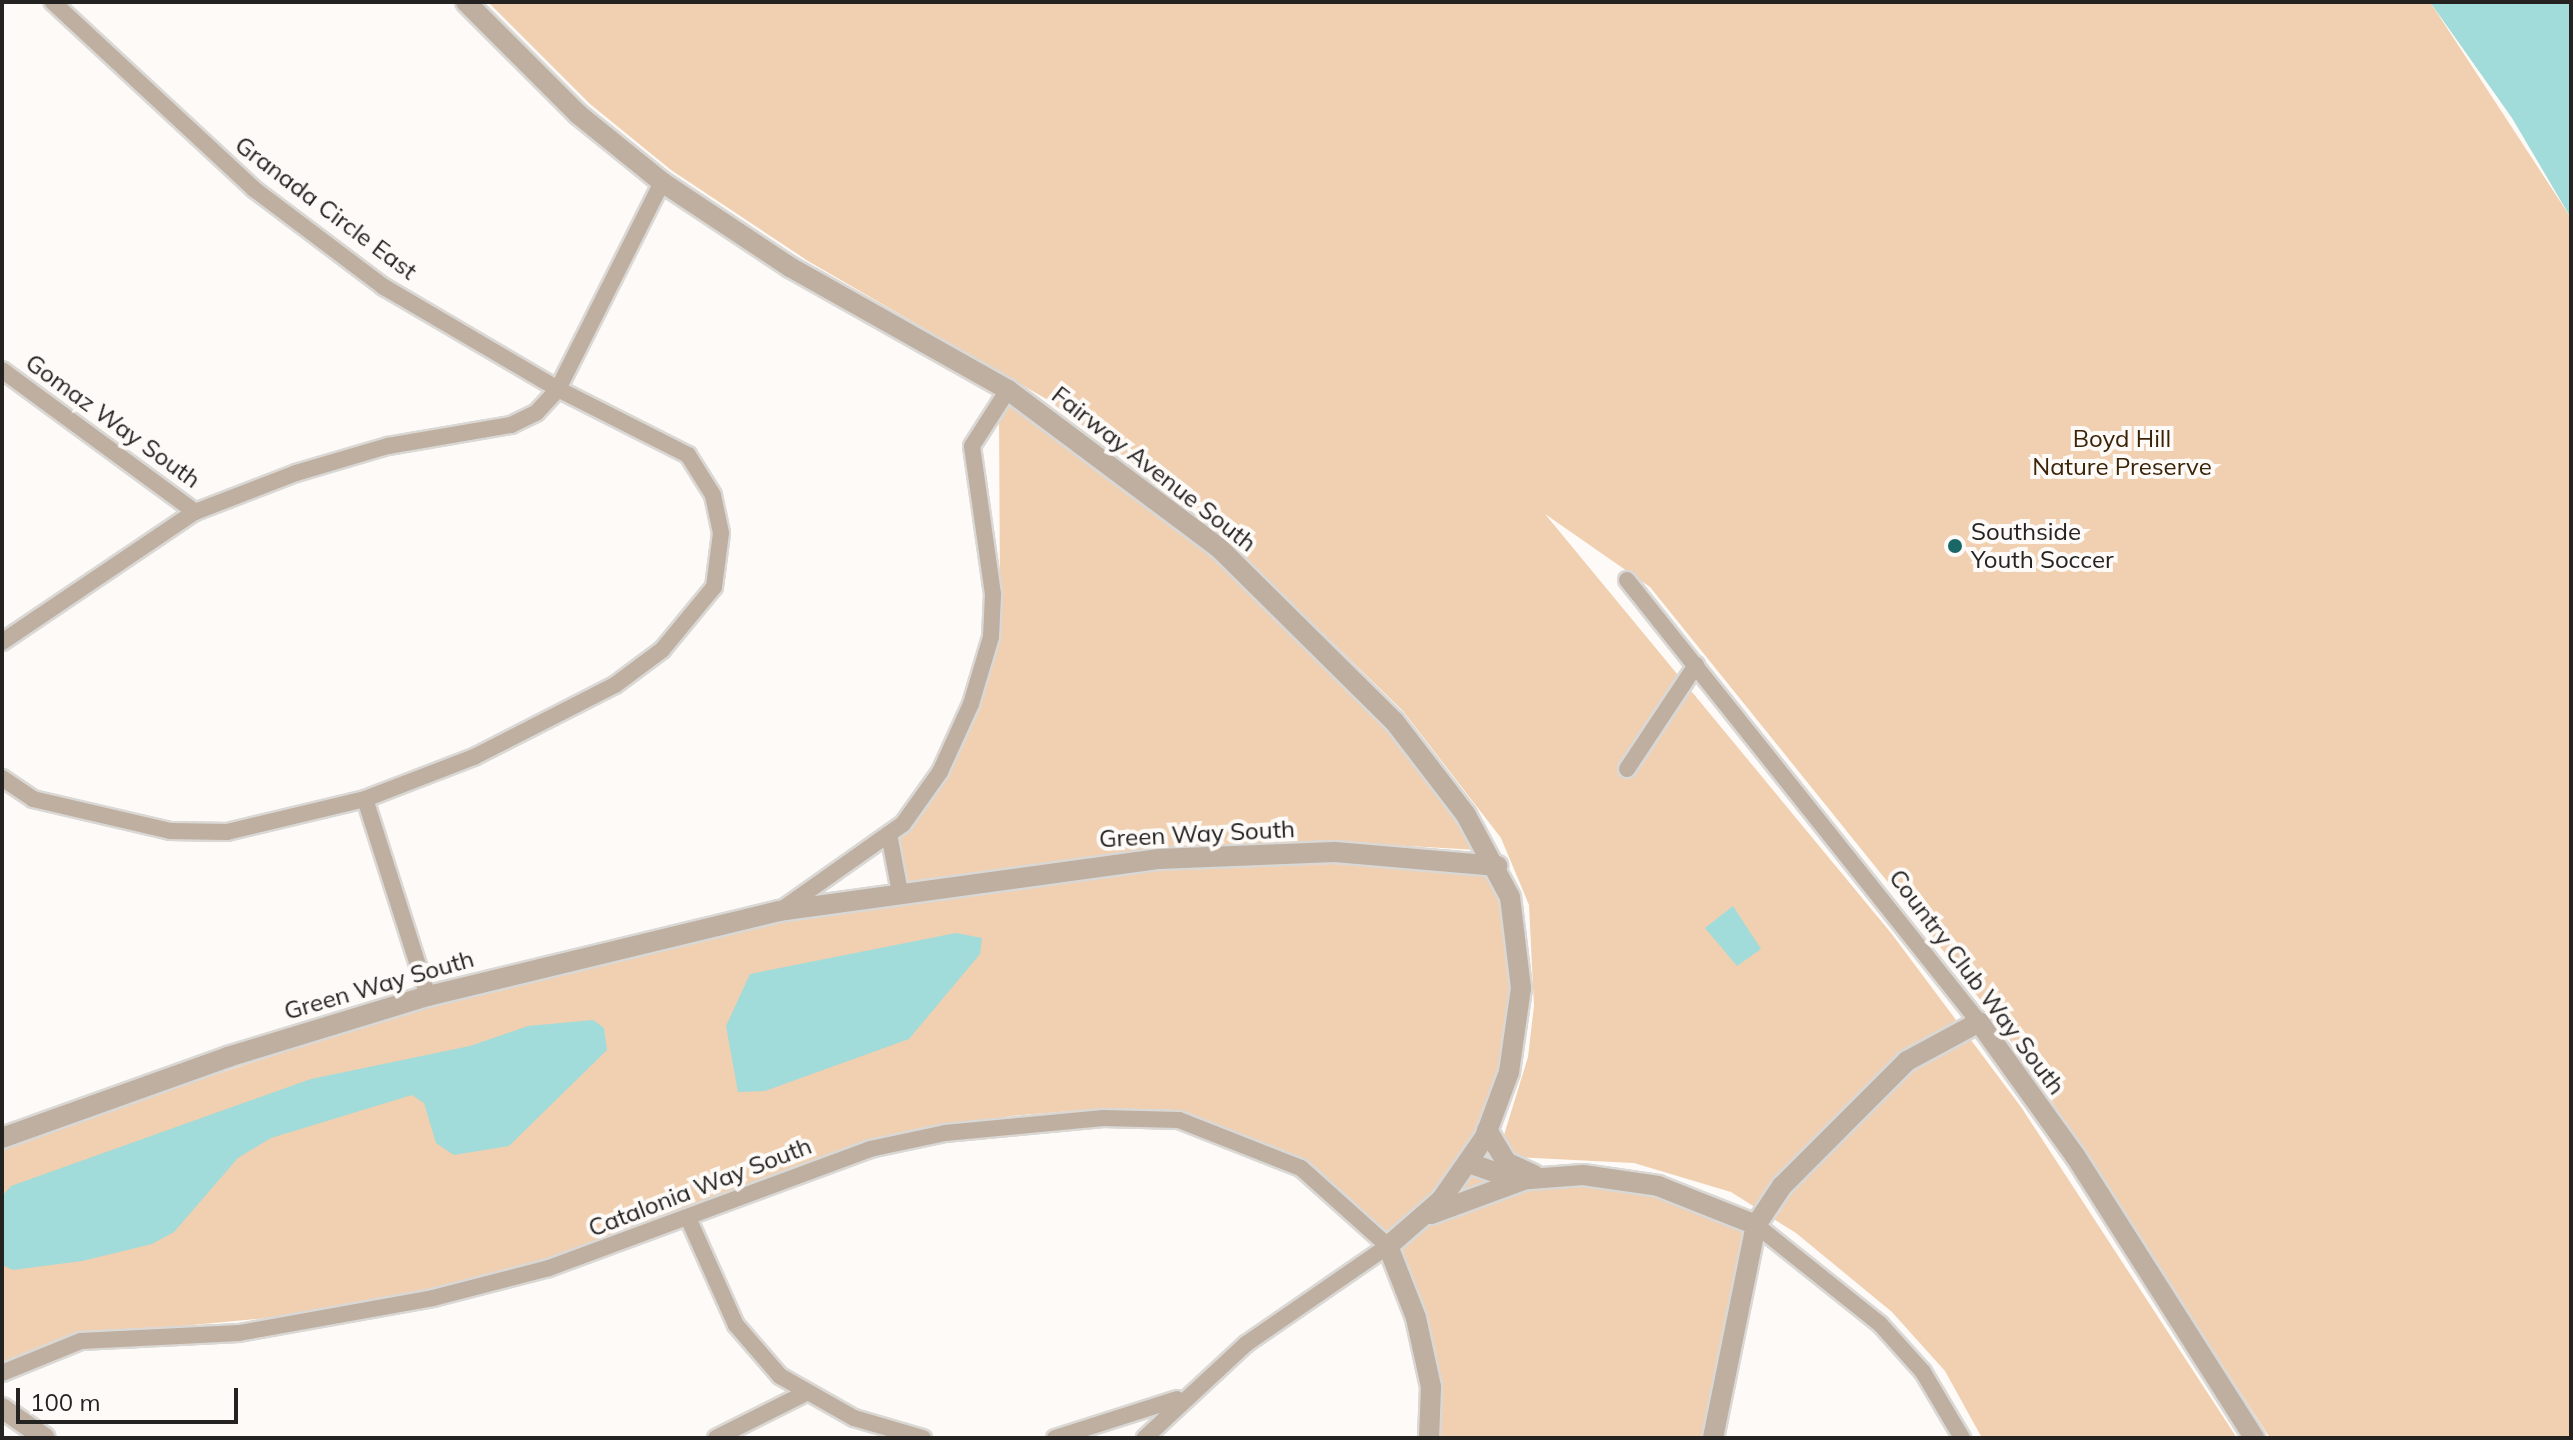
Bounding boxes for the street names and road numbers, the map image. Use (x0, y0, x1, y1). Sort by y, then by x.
street label: Granada Circle East (229, 130, 423, 286)
street label: Gomaz Way South (20, 348, 206, 494)
street label: Fairway Avenue South (1046, 380, 1262, 558)
street label: Green Way South (1098, 814, 1296, 854)
street label: Country Club Way South (1883, 864, 2071, 1100)
street label: Green Way South (281, 944, 477, 1026)
street label: Catalonia Way South (584, 1131, 816, 1243)

